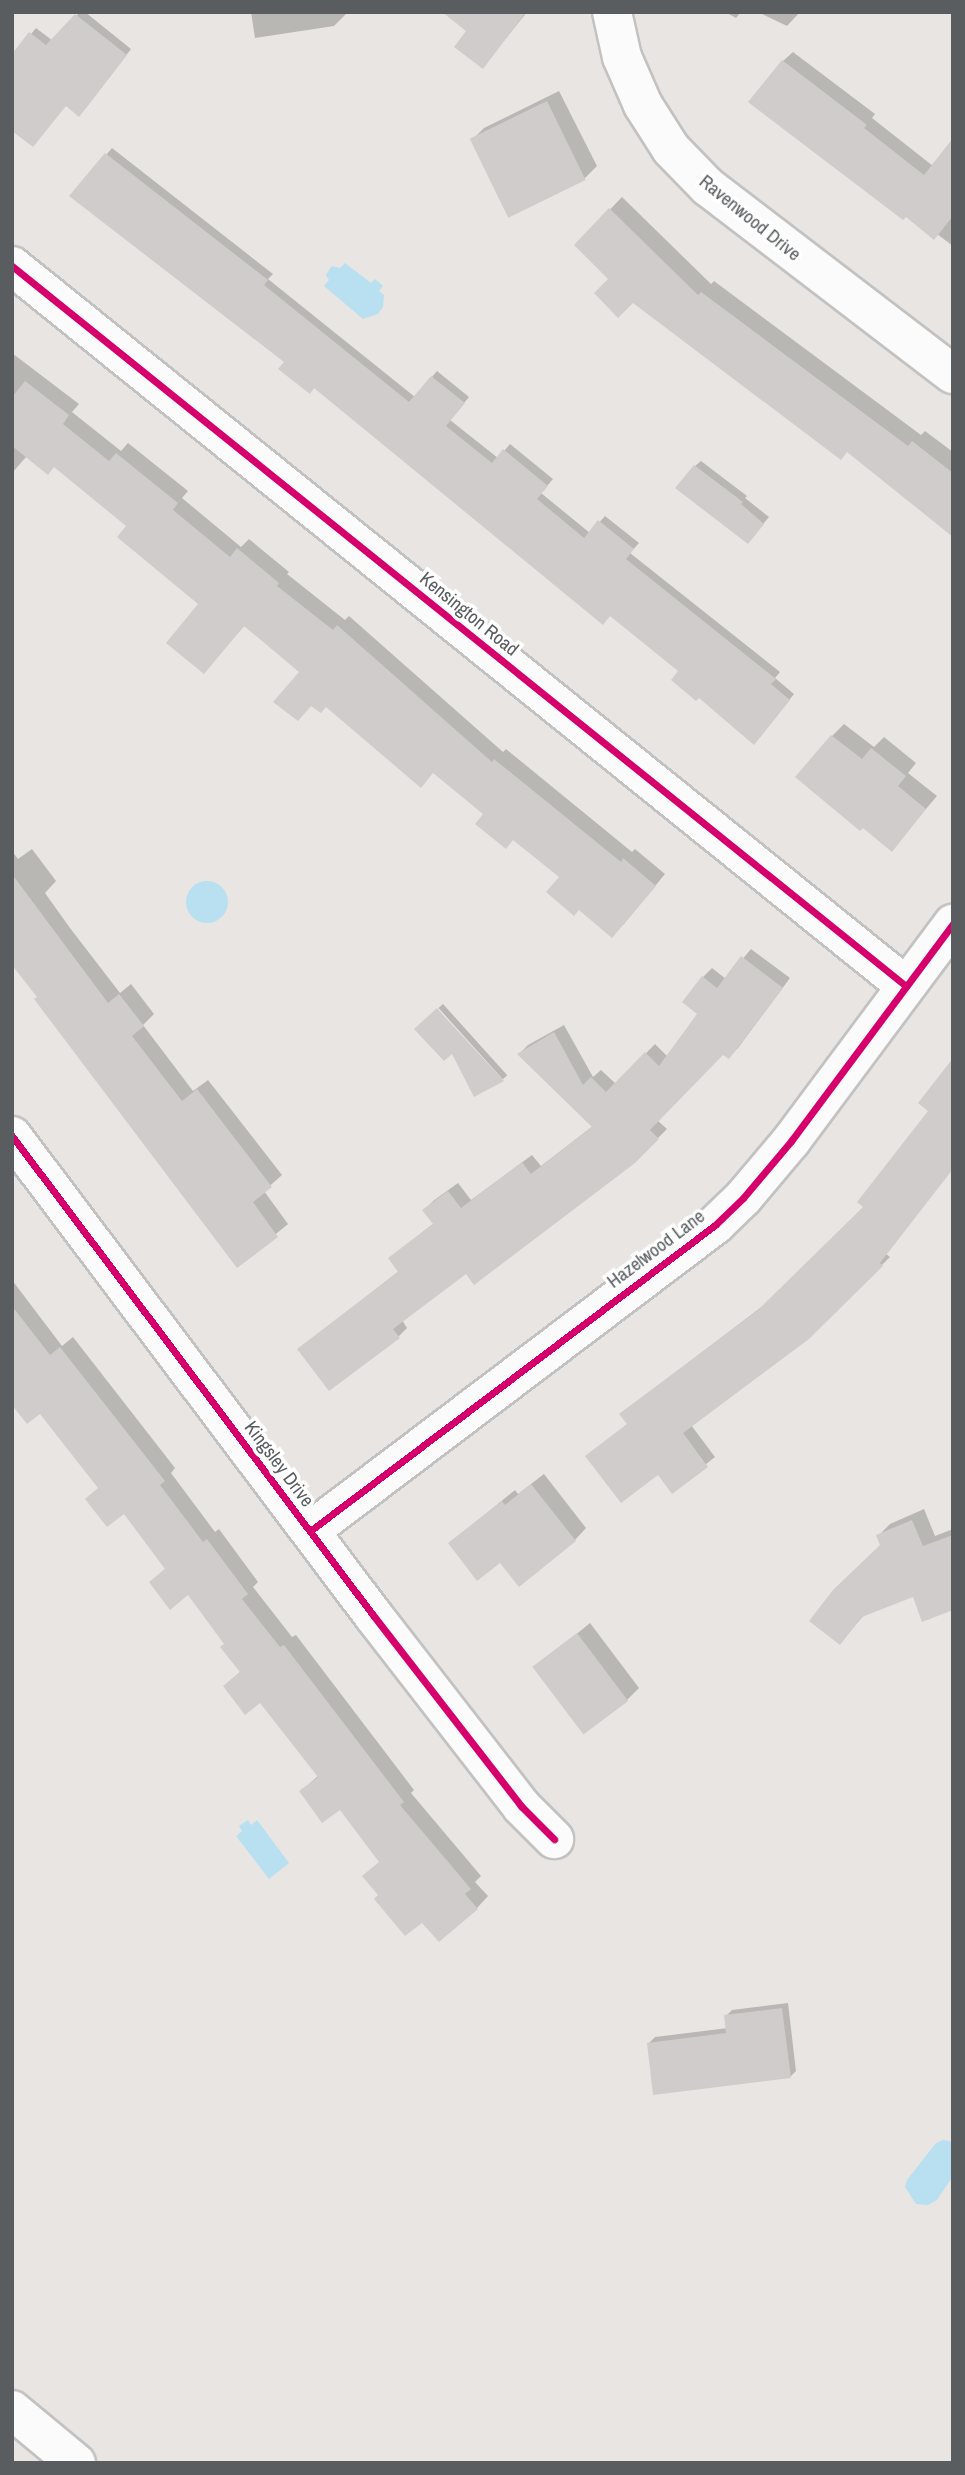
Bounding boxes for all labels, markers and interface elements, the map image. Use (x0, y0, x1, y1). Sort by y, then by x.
street label: Ravenwood Drive (695, 170, 805, 266)
street label: Kensington Road (415, 567, 523, 661)
street label: Hazelwood Lane (603, 1205, 709, 1293)
street label: Kingsley Drive (239, 1417, 319, 1511)

